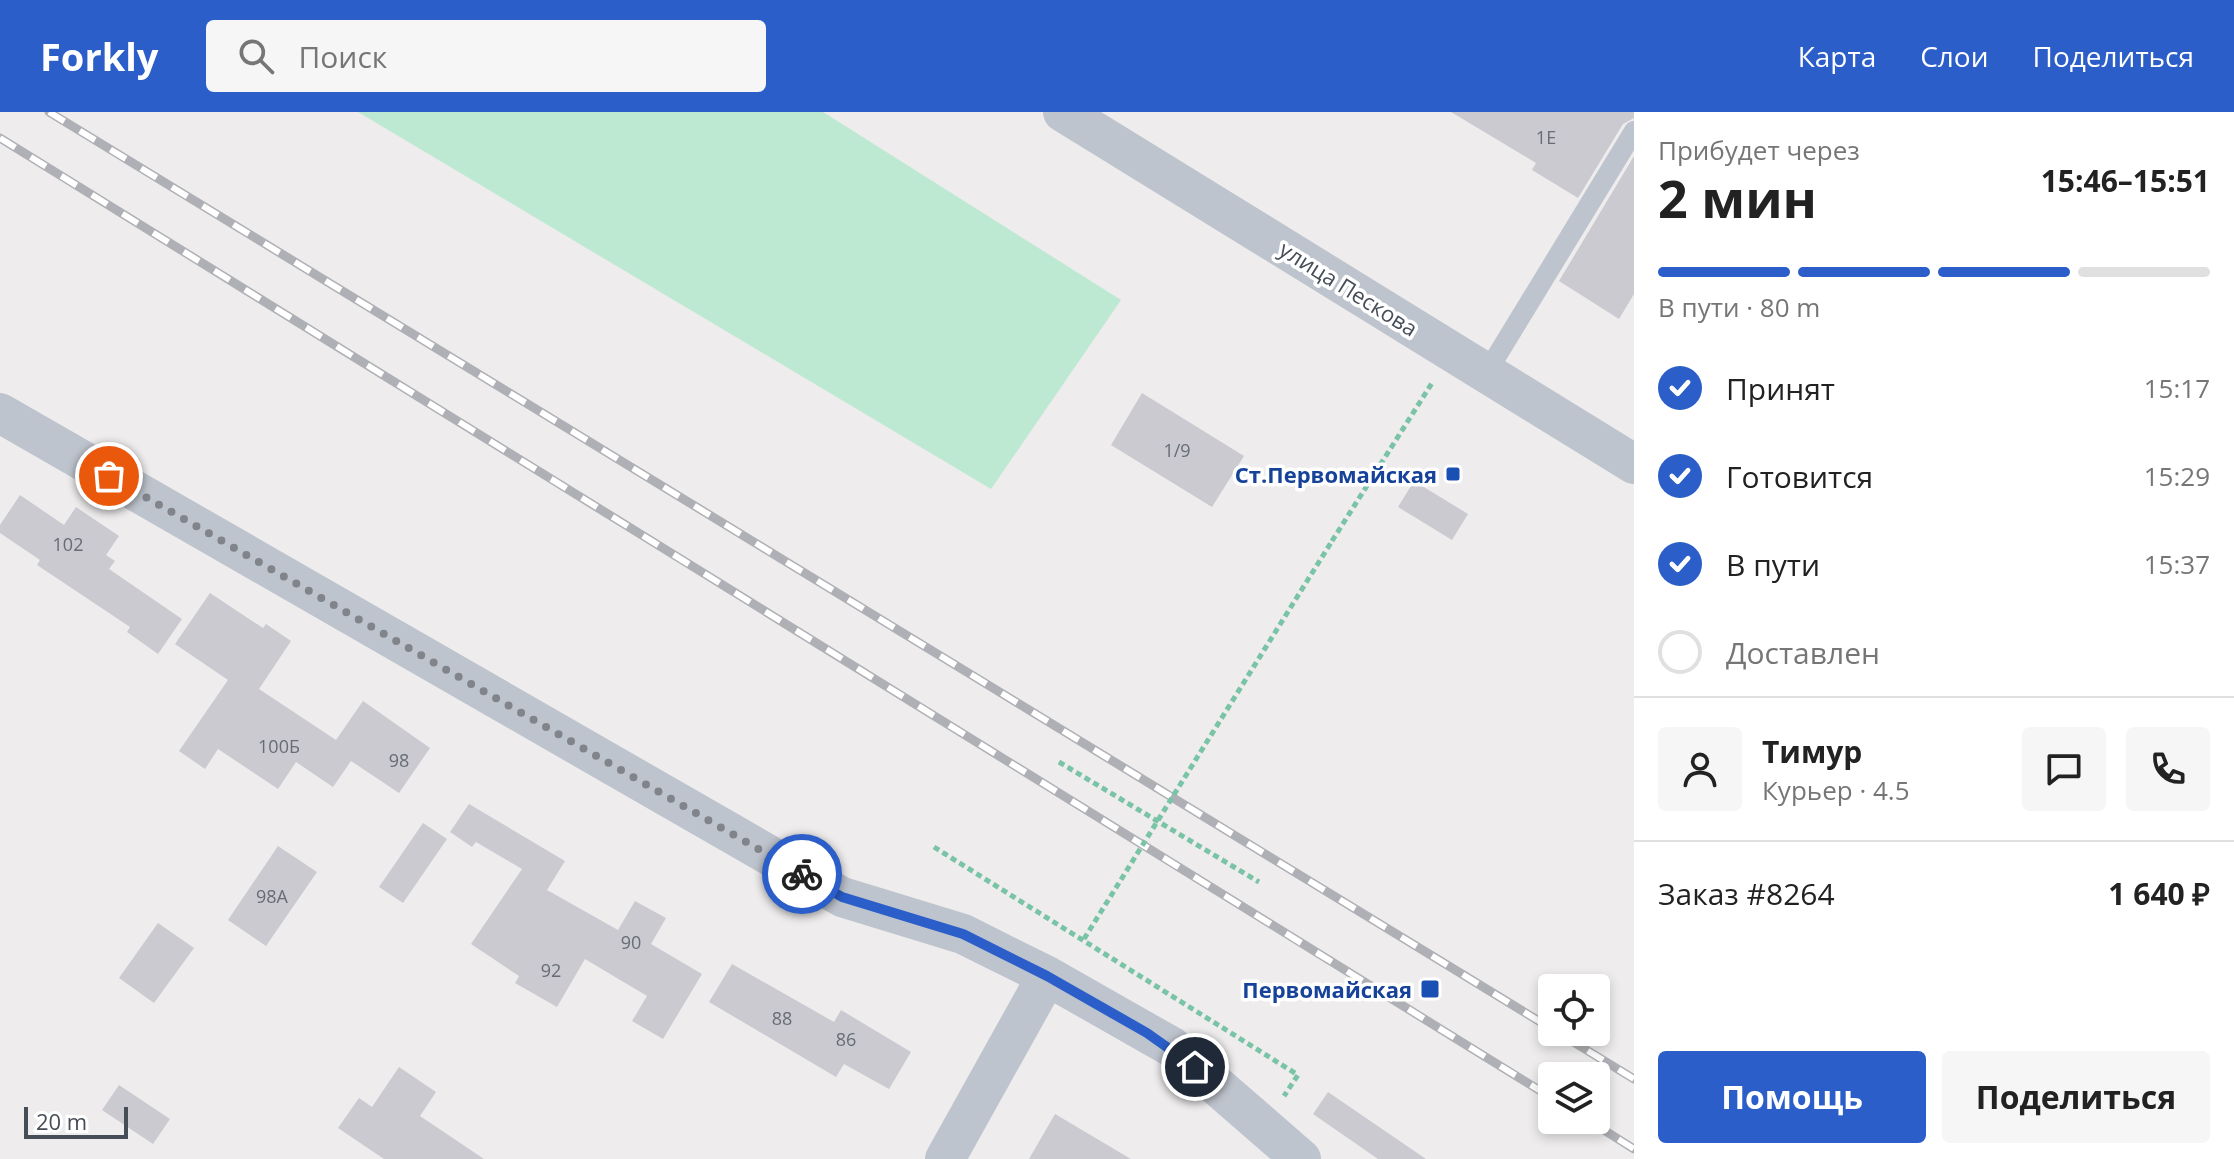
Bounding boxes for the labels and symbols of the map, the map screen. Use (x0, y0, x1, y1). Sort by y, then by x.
house number: 1Е (1536, 125, 1556, 149)
street label: улица Пескова (1274, 233, 1424, 343)
house number: 1/9 (1163, 438, 1191, 462)
pin (75, 442, 143, 510)
place label: Ст.Первомайская (1235, 459, 1437, 489)
marker: Ст.Первомайская (1444, 465, 1462, 483)
house number: 102 (53, 532, 83, 556)
house number: 100Б (258, 734, 300, 758)
house number: 98 (389, 748, 409, 772)
courier (762, 834, 842, 914)
house number: 98А (256, 884, 289, 908)
house number: 90 (621, 930, 641, 954)
house number: 92 (541, 958, 561, 982)
place label: Первомайская (1242, 974, 1412, 1004)
marker: Первомайская (1419, 978, 1441, 1000)
house number: 88 (772, 1006, 792, 1030)
house number: 86 (836, 1027, 856, 1051)
pin (1161, 1033, 1229, 1101)
scale bar (24, 1103, 128, 1139)

